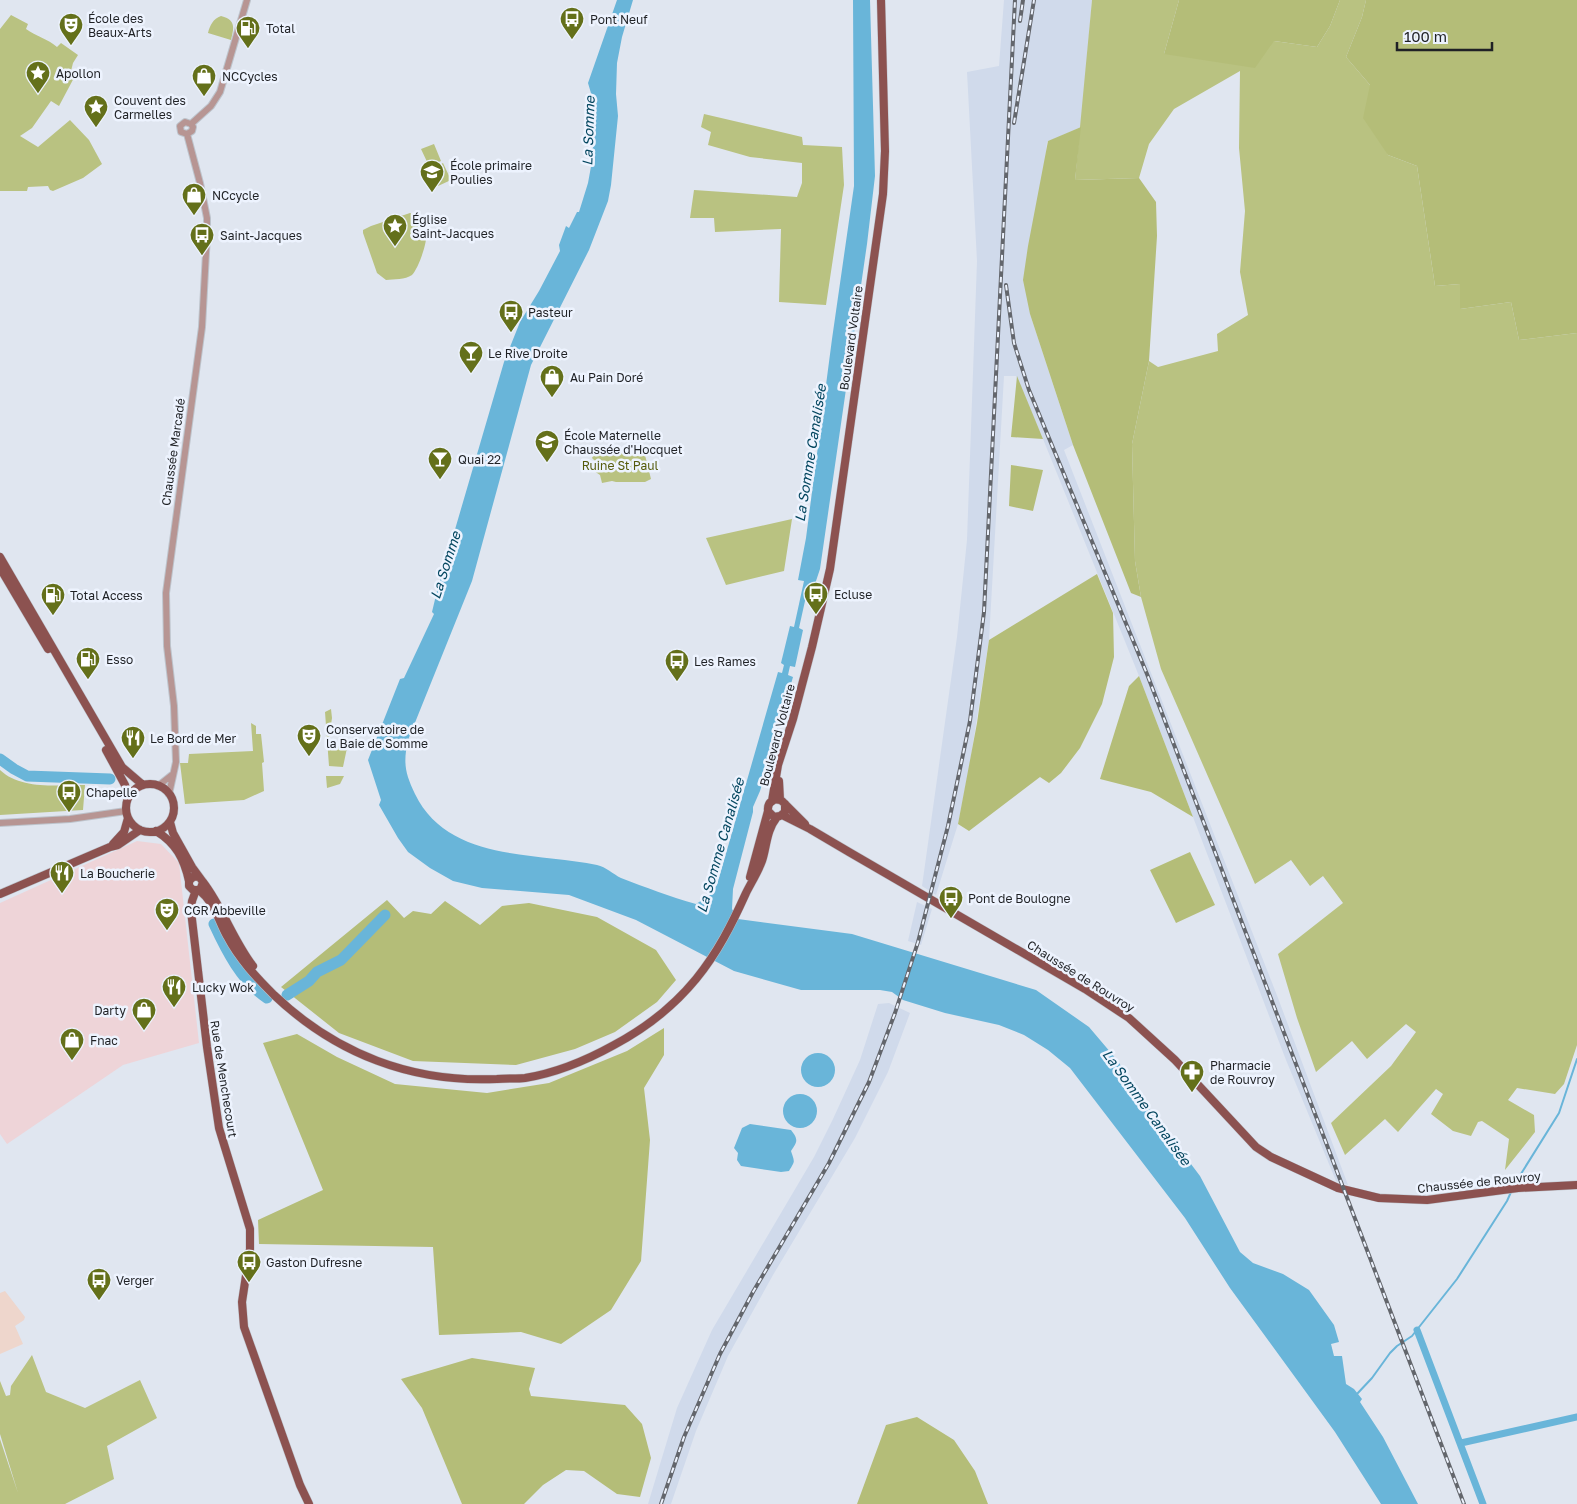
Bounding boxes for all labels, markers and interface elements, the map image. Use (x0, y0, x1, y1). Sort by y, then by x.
bus stop icon: Pont Neuf (559, 6, 585, 40)
place label: École des Beaux-Arts (88, 11, 152, 40)
theatre icon: École des Beaux-Arts (58, 12, 84, 46)
place label: Pont Neuf (590, 12, 648, 27)
fuel station icon: Total (235, 15, 261, 49)
scale bar (1397, 20, 1492, 52)
place label: Total (266, 21, 295, 36)
text: 100 m (1404, 27, 1447, 45)
place icon: Apollon (25, 60, 51, 94)
shop icon: NCCycles (191, 63, 217, 97)
place label: Apollon (56, 66, 101, 81)
place label: NCCycles (222, 69, 278, 84)
place label: Couvent des Carmelles (114, 93, 186, 122)
place icon: Couvent des Carmelles (83, 94, 109, 128)
water label: La Somme (578, 95, 598, 166)
place label: École primaire Poulies (450, 158, 532, 187)
school or university icon: École primaire Poulies (419, 159, 445, 193)
shop icon: NCcycle (181, 182, 207, 216)
place label: NCcycle (212, 188, 259, 203)
place label: Église Saint-Jacques (412, 212, 494, 241)
place icon: Église Saint-Jacques (382, 213, 408, 247)
bus stop icon: Saint-Jacques (189, 222, 215, 256)
place label: Saint-Jacques (220, 228, 302, 243)
street label: Boulevard Voltaire (836, 285, 866, 391)
bus stop icon: Pasteur (498, 299, 524, 333)
place label: Pasteur (528, 305, 573, 320)
bar icon: Le Rive Droite (458, 340, 484, 374)
place label: Le Rive Droite (488, 346, 568, 361)
shop icon: Au Pain Doré (539, 364, 565, 398)
place label: Au Pain Doré (570, 370, 643, 385)
water label: La Somme Canalisée (791, 382, 829, 523)
street label: Chaussée Marcadé (158, 397, 188, 507)
place label: École Maternelle Chaussée d'Hocquet (564, 428, 683, 457)
school or university icon: École Maternelle Chaussée d'Hocquet (534, 429, 560, 463)
bar icon: Quai 22 (427, 446, 453, 480)
place label: Quai 22 (458, 452, 501, 467)
park label: Ruine St Paul (582, 458, 658, 473)
water label: La Somme (426, 528, 464, 601)
bus stop icon: Ecluse (803, 581, 829, 615)
fuel station icon: Total Access (40, 582, 66, 616)
place label: Ecluse (834, 587, 872, 602)
place label: Total Access (70, 588, 143, 603)
fuel station icon: Esso (75, 646, 101, 680)
bus stop icon: Les Rames (664, 648, 690, 682)
place label: Esso (106, 652, 133, 667)
place label: Les Rames (694, 654, 756, 669)
street label: Boulevard Voltaire (756, 682, 798, 788)
place label: Conservatoire de la Baie de Somme (326, 722, 428, 751)
theatre icon: Conservatoire de la Baie de Somme (296, 723, 322, 757)
restaurant icon: Le Bord de Mer (120, 725, 146, 759)
place label: Le Bord de Mer (150, 731, 236, 746)
water label: La Somme Canalisée (693, 775, 748, 914)
bus stop icon: Chapelle (56, 779, 82, 813)
place label: Chapelle (86, 785, 137, 800)
restaurant icon: La Boucherie (49, 860, 75, 894)
place label: La Boucherie (80, 866, 155, 881)
bus stop icon: Pont de Boulogne (938, 885, 964, 919)
place label: Pont de Boulogne (968, 891, 1071, 906)
theatre icon: CGR Abbeville (154, 897, 180, 931)
place label: CGR Abbeville (184, 903, 266, 918)
street label: Chaussée de Rouvroy (1024, 937, 1138, 1015)
restaurant icon: Lucky Wok (161, 974, 187, 1008)
place label: Lucky Wok (192, 980, 254, 995)
shop icon: Darty (131, 997, 157, 1031)
place label: Darty (94, 1003, 126, 1018)
street label: Rue de Menchecourt (207, 1019, 241, 1139)
shop icon: Fnac (59, 1027, 85, 1061)
place label: Fnac (90, 1033, 118, 1048)
water label: La Somme Canalisée (1099, 1046, 1195, 1169)
place label: Pharmacie de Rouvroy (1210, 1058, 1275, 1087)
pharmacy icon: Pharmacie de Rouvroy (1179, 1059, 1205, 1093)
street label: Chaussée de Rouvroy (1417, 1168, 1542, 1196)
bus stop icon: Gaston Dufresne (236, 1249, 262, 1283)
place label: Gaston Dufresne (266, 1255, 362, 1270)
bus stop icon: Verger (86, 1267, 112, 1301)
place label: Verger (116, 1273, 154, 1288)

